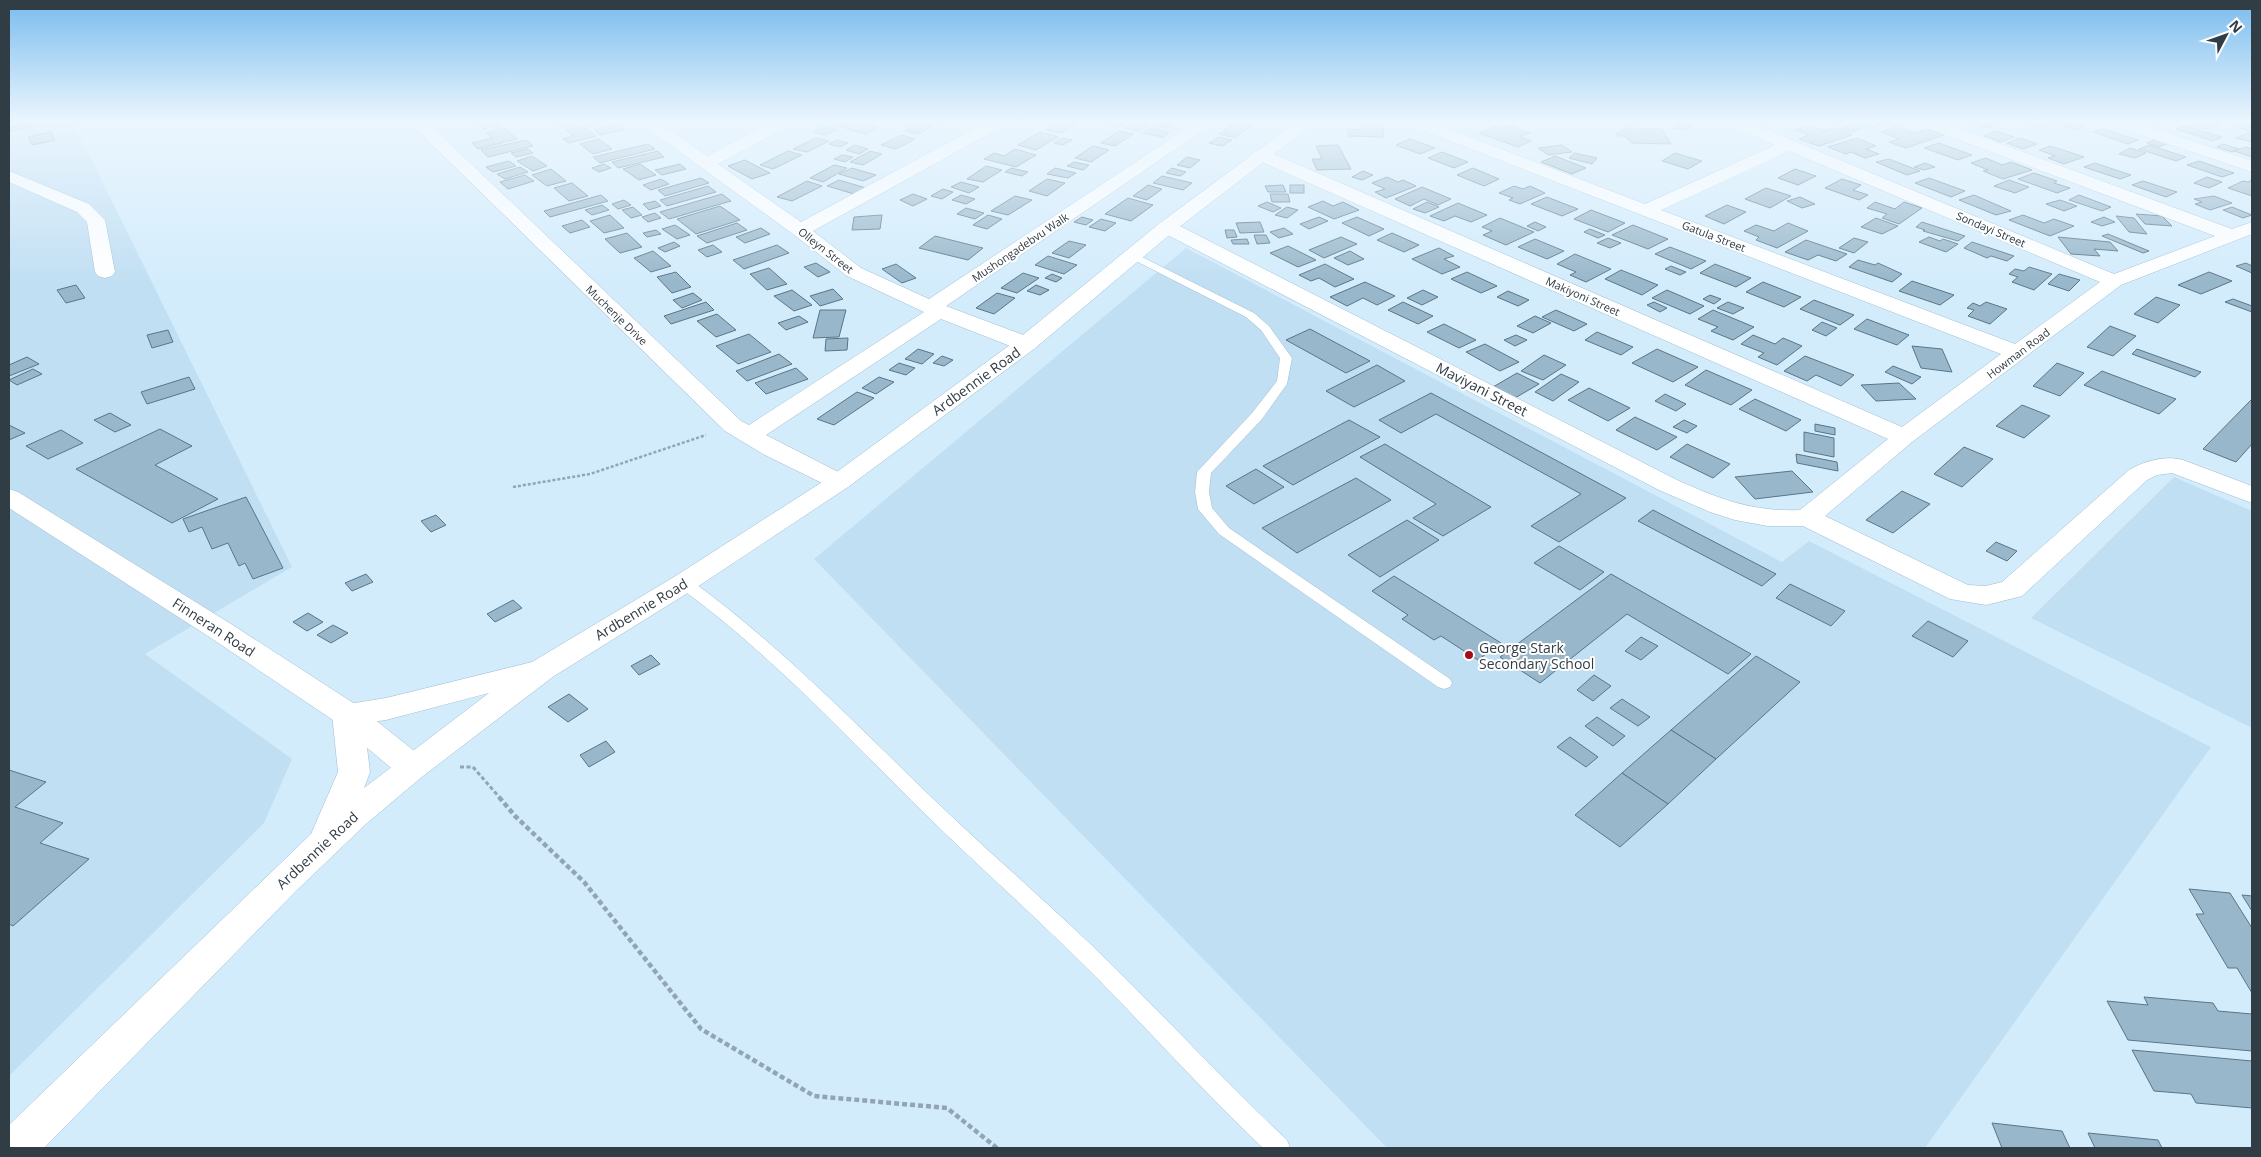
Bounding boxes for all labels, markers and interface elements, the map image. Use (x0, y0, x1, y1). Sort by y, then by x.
north arrow (2201, 10, 2251, 60)
text: N (2225, 16, 2247, 37)
street label: Sondayi Street (1954, 208, 2028, 250)
street label: Mushongadebvu Walk (969, 209, 1071, 285)
street label: Gatula Street (1680, 217, 1748, 255)
street label: Olleyn Street (795, 224, 857, 276)
street label: Makiyoni Street (1544, 273, 1623, 319)
street label: Muchenje Drive (583, 282, 651, 348)
street label: Howman Road (1983, 324, 2053, 382)
street label: Ardbennie Road (928, 342, 1024, 420)
street label: Maviyani Street (1433, 358, 1531, 420)
street label: Ardbennie Road (591, 574, 691, 644)
street label: Finneran Road (169, 593, 259, 661)
place label: George Stark Secondary School (1479, 638, 1594, 673)
marker: George Stark Secondary School (1463, 649, 1475, 661)
street label: Ardbennie Road (272, 807, 362, 893)

